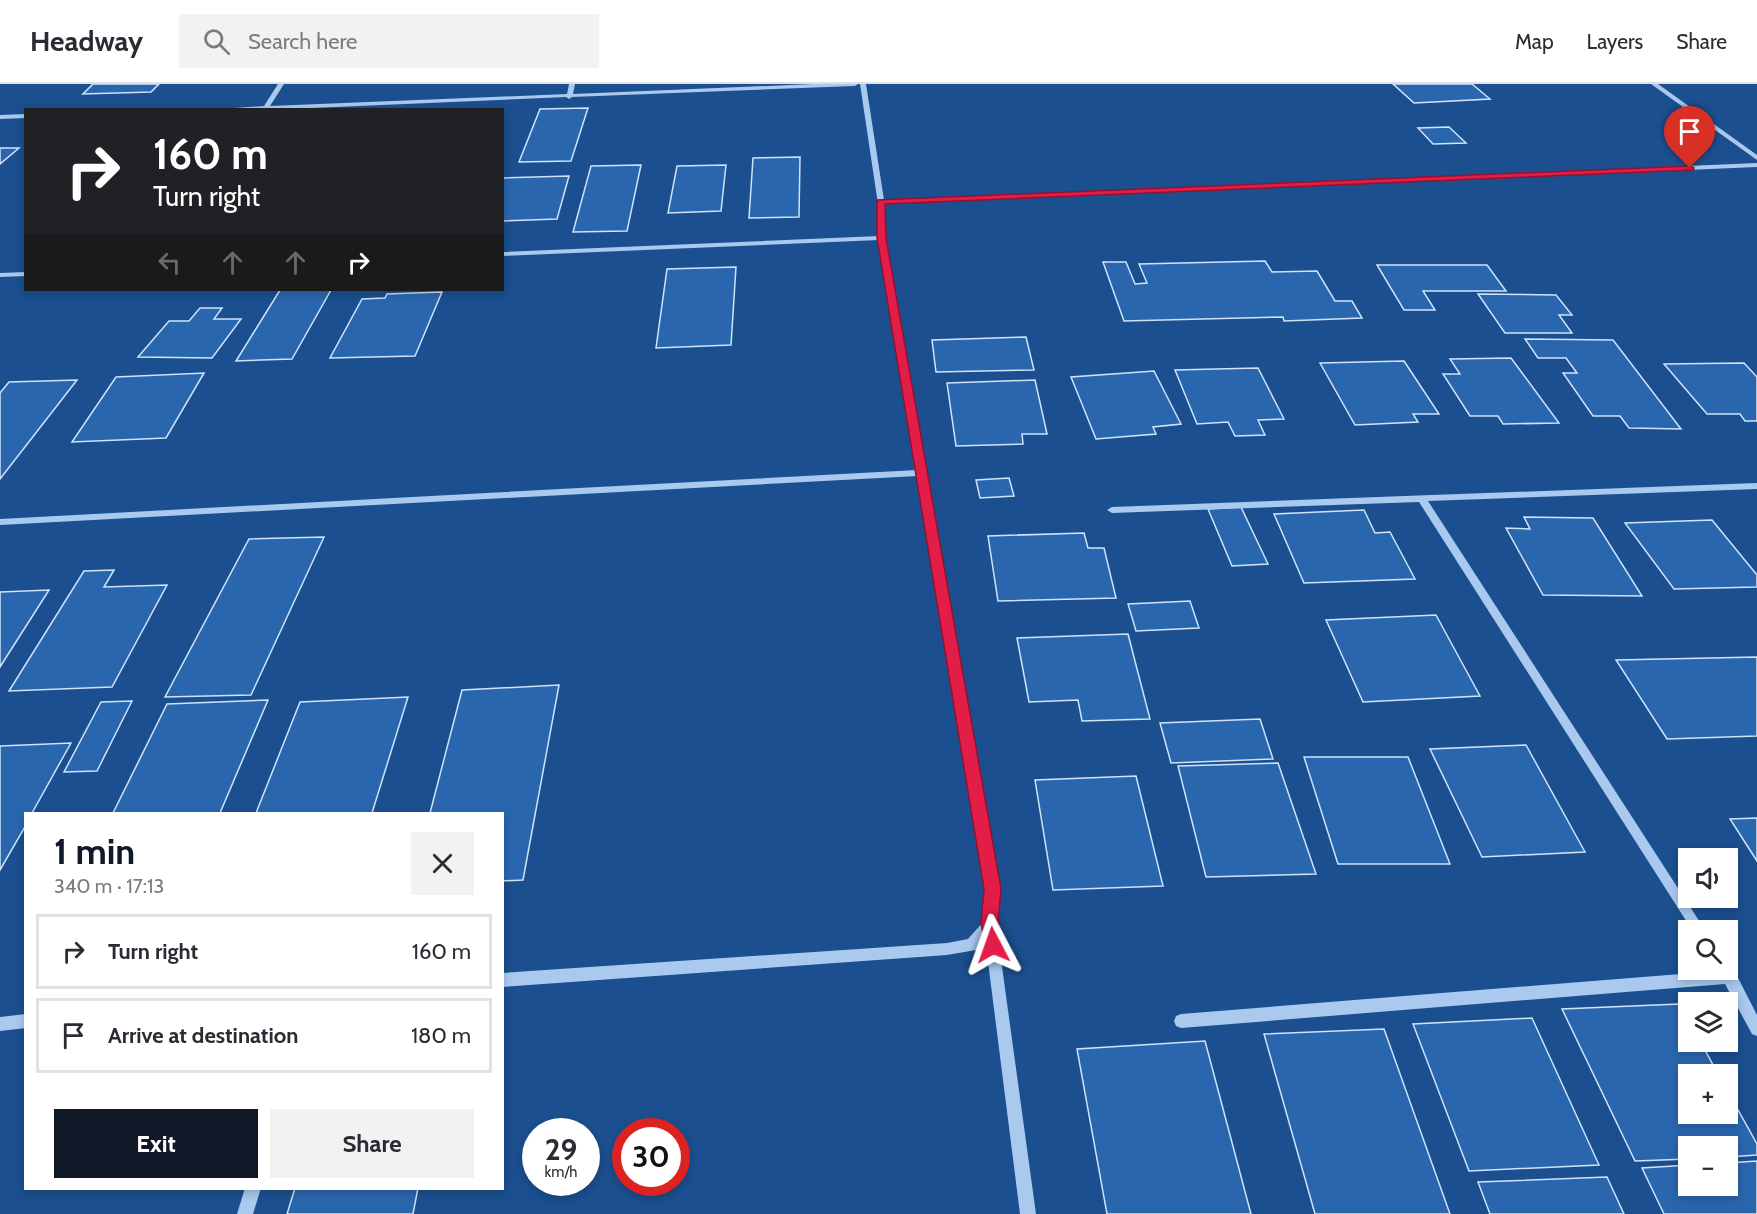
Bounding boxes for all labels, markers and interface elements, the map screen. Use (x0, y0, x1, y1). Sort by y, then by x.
search box (179, 14, 599, 68)
text: Headway (30, 24, 143, 58)
icon: search (200, 25, 233, 58)
text: Search here (248, 28, 357, 55)
text: Map (1515, 29, 1554, 54)
text: Layers (1587, 29, 1643, 54)
text: Share (1676, 29, 1727, 54)
pin (1664, 106, 1715, 168)
icon: arrive (1673, 115, 1706, 148)
text: 160 m (153, 128, 268, 180)
icon: right (54, 132, 132, 210)
text: Turn right (153, 180, 260, 213)
icon: left (153, 246, 186, 279)
icon: ahead (216, 246, 249, 279)
icon: ahead (279, 246, 312, 279)
icon: right (342, 246, 375, 279)
text: 1 min (54, 829, 135, 873)
button: close (411, 832, 474, 895)
map controls (1678, 848, 1738, 1196)
button: sound (1678, 848, 1738, 908)
text: 340 m · 17:13 (54, 874, 164, 898)
position arrow (961, 913, 1025, 977)
button: search (1678, 920, 1738, 980)
icon: right (57, 935, 90, 968)
text: Turn right (108, 938, 198, 965)
text: 160 m (412, 938, 471, 965)
button: layers (1678, 992, 1738, 1052)
icon: arrive (57, 1019, 90, 1052)
text: Arrive at destination (108, 1022, 298, 1049)
text: 180 m (411, 1022, 471, 1049)
button: + (1678, 1064, 1738, 1124)
button: Exit (54, 1109, 258, 1178)
button: Share (270, 1109, 474, 1178)
speed limit sign: 30 (612, 1118, 690, 1196)
text: 29 (545, 1131, 577, 1168)
button: − (1678, 1136, 1738, 1196)
text: km/h (545, 1163, 577, 1181)

